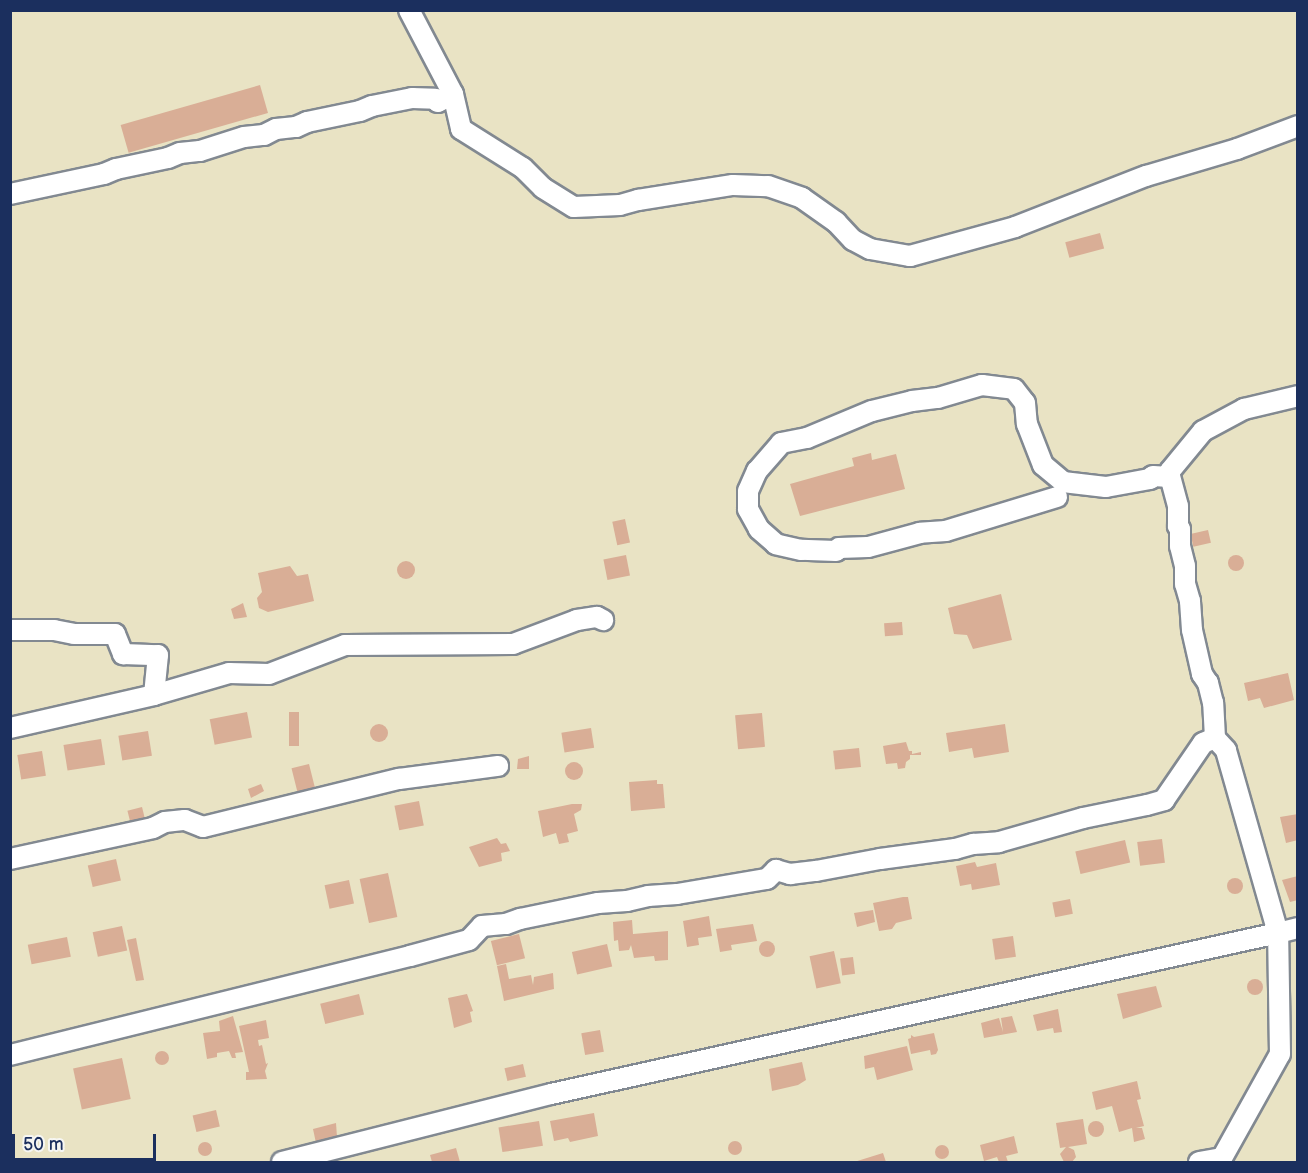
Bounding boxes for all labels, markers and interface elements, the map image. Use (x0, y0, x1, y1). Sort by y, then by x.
scale bar (15, 1122, 159, 1160)
text: 50 m (23, 1134, 64, 1155)

